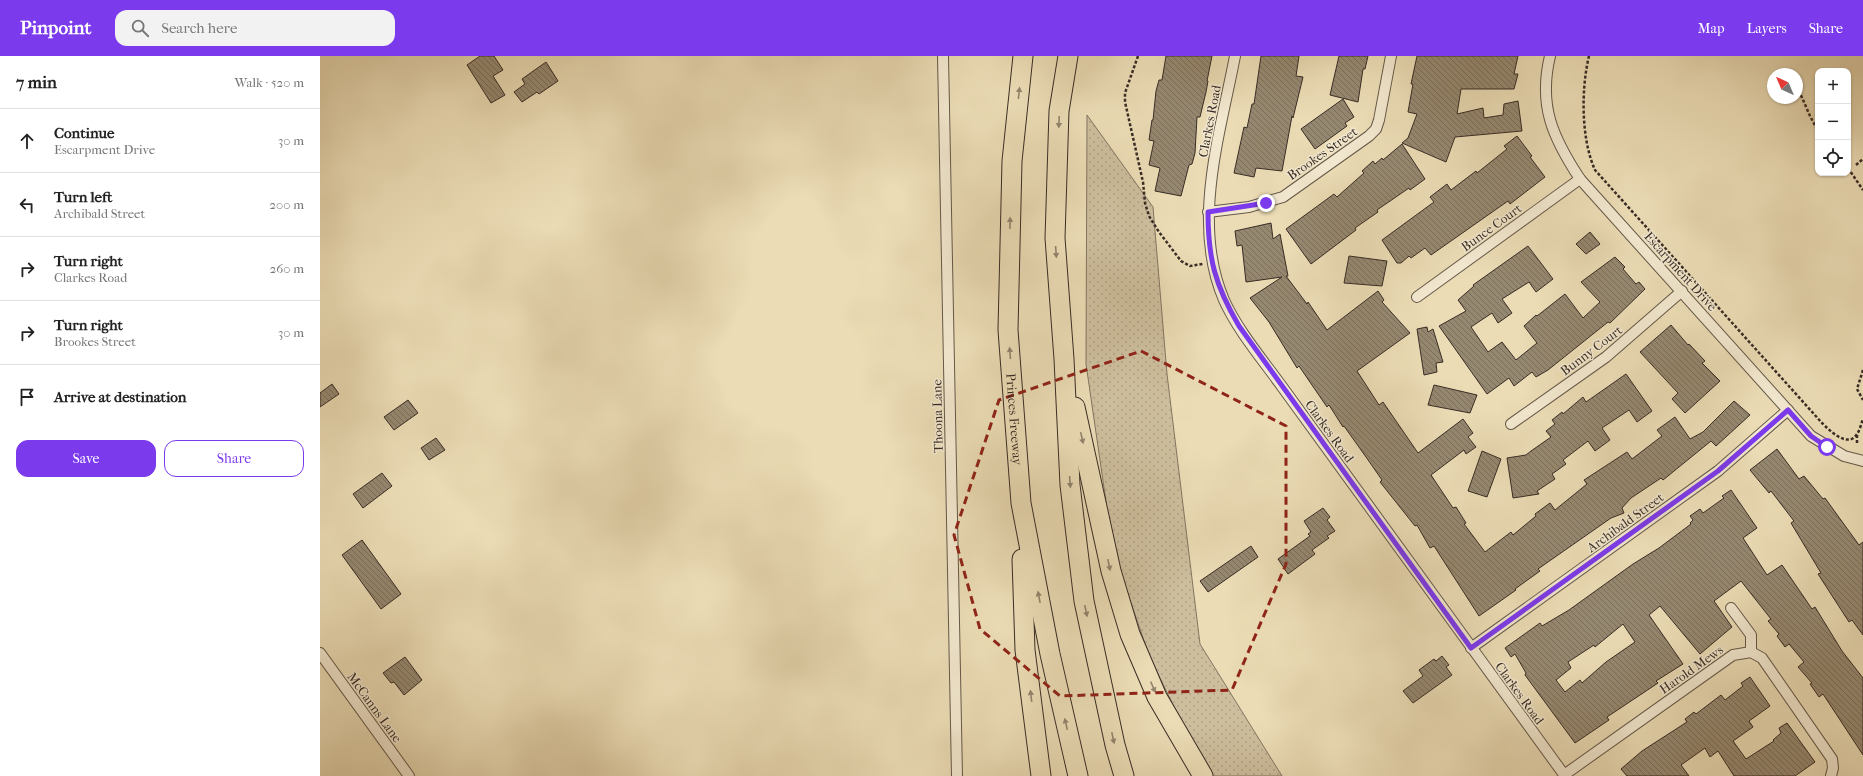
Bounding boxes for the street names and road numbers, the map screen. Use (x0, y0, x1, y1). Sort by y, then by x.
street label: Clarkes Road (1195, 83, 1224, 158)
street label: Brookes Street (1284, 124, 1360, 183)
street label: Bunce Court (1458, 200, 1525, 254)
street label: Escarpment Drive (1641, 229, 1720, 314)
street label: Bunny Court (1558, 322, 1625, 378)
street label: Princes Freeway (1003, 373, 1025, 467)
street label: Thoona Lane (929, 379, 946, 453)
street label: Clarkes Road (1302, 397, 1358, 466)
street label: Archibald Street (1583, 489, 1667, 556)
street label: Harold Mews (1657, 642, 1726, 697)
street label: Clarkes Road (1492, 659, 1548, 728)
street label: McCanns Lane (344, 669, 405, 746)

